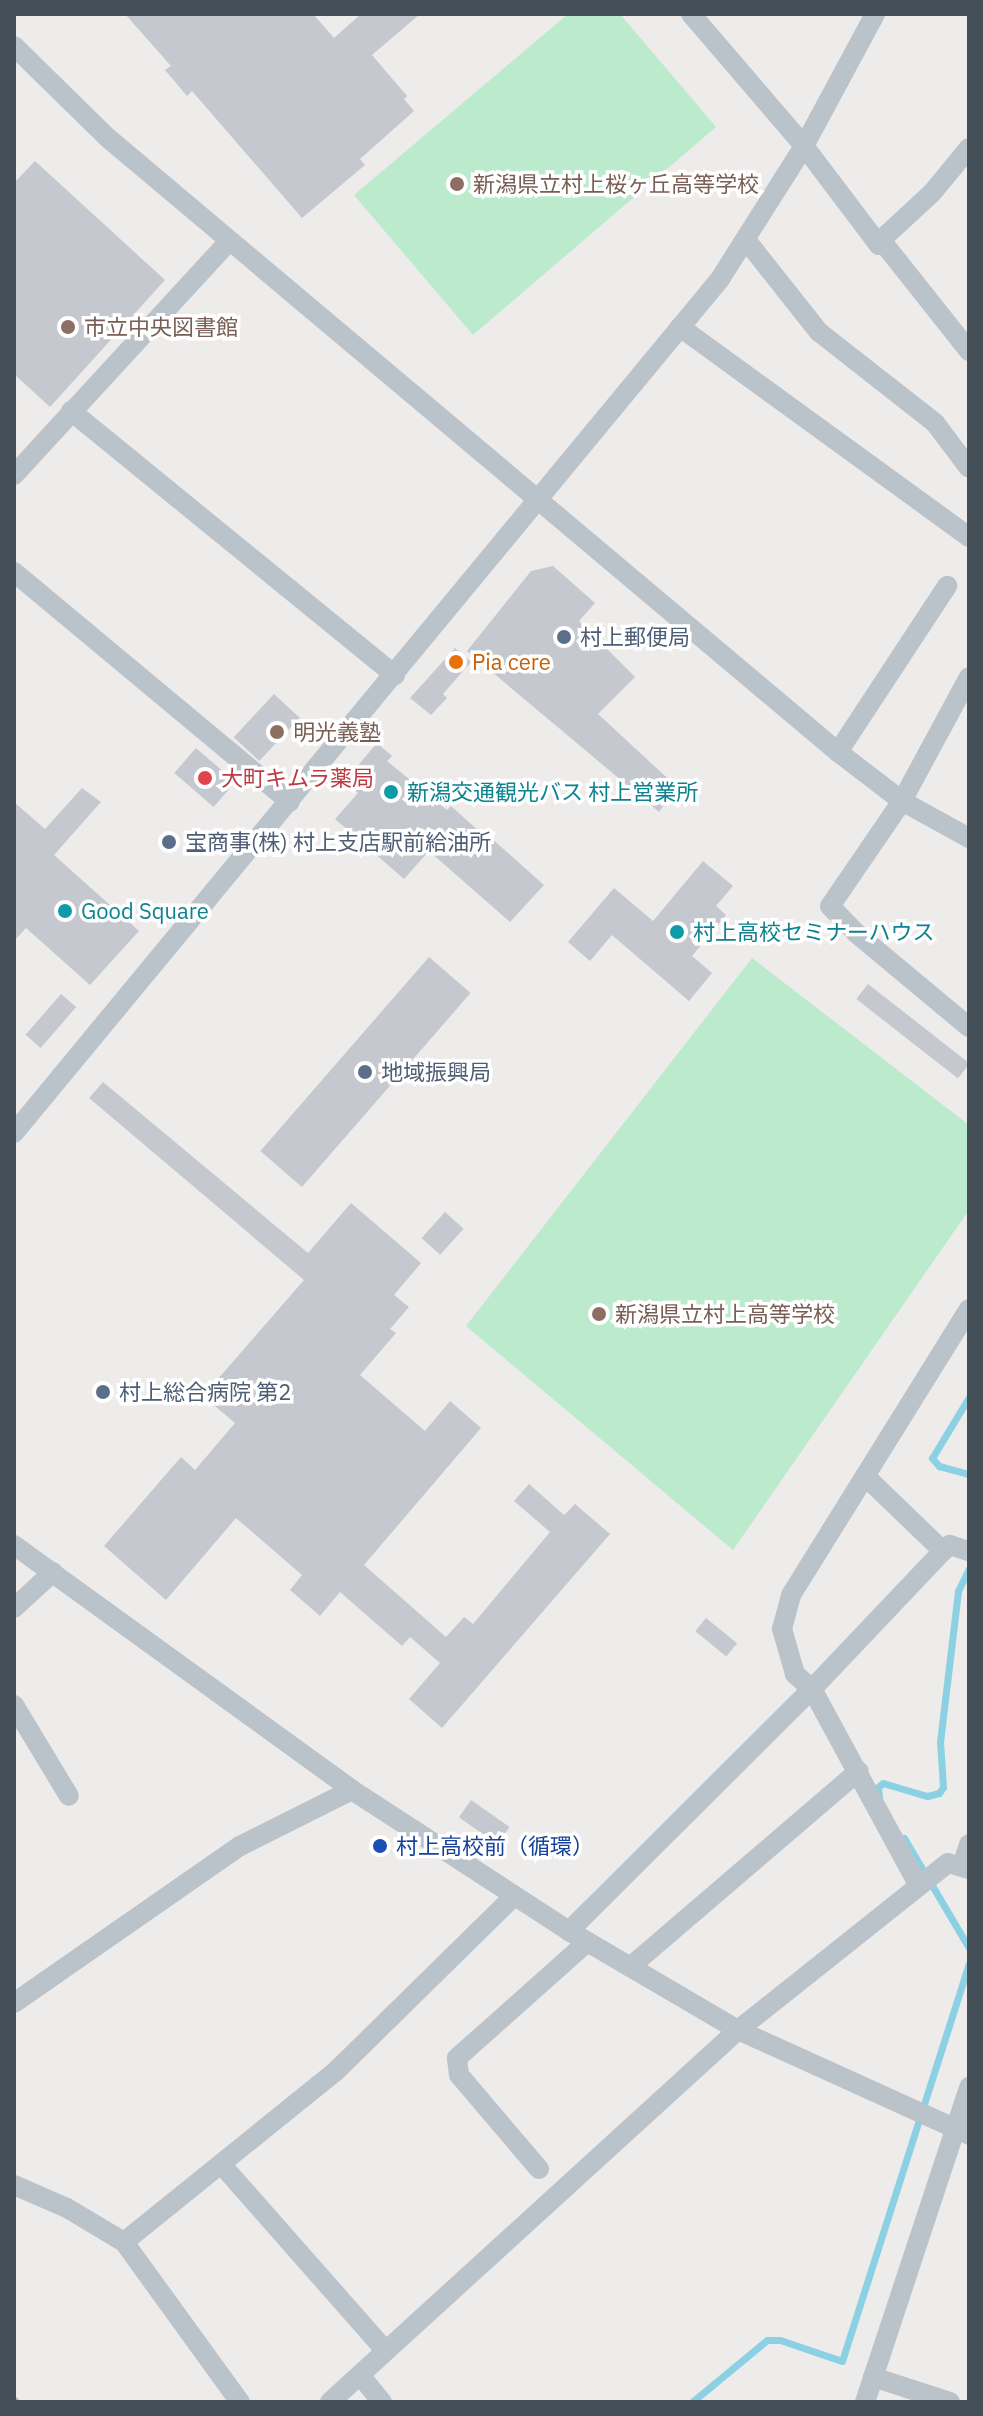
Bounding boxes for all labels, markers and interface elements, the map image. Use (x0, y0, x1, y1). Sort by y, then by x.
place label: 新潟県立村上桜ヶ丘高等学校 (473, 171, 759, 197)
marker: 新潟県立村上桜ヶ丘高等学校 (448, 175, 466, 193)
place label: 市立中央図書館 (84, 314, 238, 340)
marker: 市立中央図書館 (59, 318, 77, 336)
place label: 村上郵便局 (580, 624, 690, 650)
marker: 村上郵便局 (555, 628, 573, 646)
place label: Pia cere (472, 649, 551, 675)
marker: Pia cere (447, 653, 465, 671)
place label: 明光義塾 (293, 719, 381, 745)
marker: 明光義塾 (268, 723, 286, 741)
place label: 大町キムラ薬局 (221, 765, 375, 791)
marker: 大町キムラ薬局 (196, 769, 214, 787)
place label: 新潟交通観光バス 村上営業所 (407, 779, 698, 805)
marker: 新潟交通観光バス 村上営業所 (382, 783, 400, 801)
place label: 宝商事(株) 村上支店駅前給油所 (185, 829, 491, 855)
marker: 宝商事(株) 村上支店駅前給油所 (160, 833, 178, 851)
place label: Good Square (81, 898, 209, 924)
marker: Good Square (56, 902, 74, 920)
place label: 村上高校セミナーハウス (693, 919, 935, 945)
marker: 村上高校セミナーハウス (668, 923, 686, 941)
place label: 地域振興局 (381, 1059, 491, 1085)
marker: 地域振興局 (356, 1063, 374, 1081)
place label: 新潟県立村上高等学校 (615, 1301, 835, 1327)
marker: 新潟県立村上高等学校 (590, 1305, 608, 1323)
place label: 村上総合病院 第2 (119, 1379, 291, 1405)
marker: 村上総合病院 第2 (94, 1383, 112, 1401)
place label: 村上高校前（循環） (396, 1833, 594, 1859)
marker: 村上高校前（循環） (371, 1837, 389, 1855)

